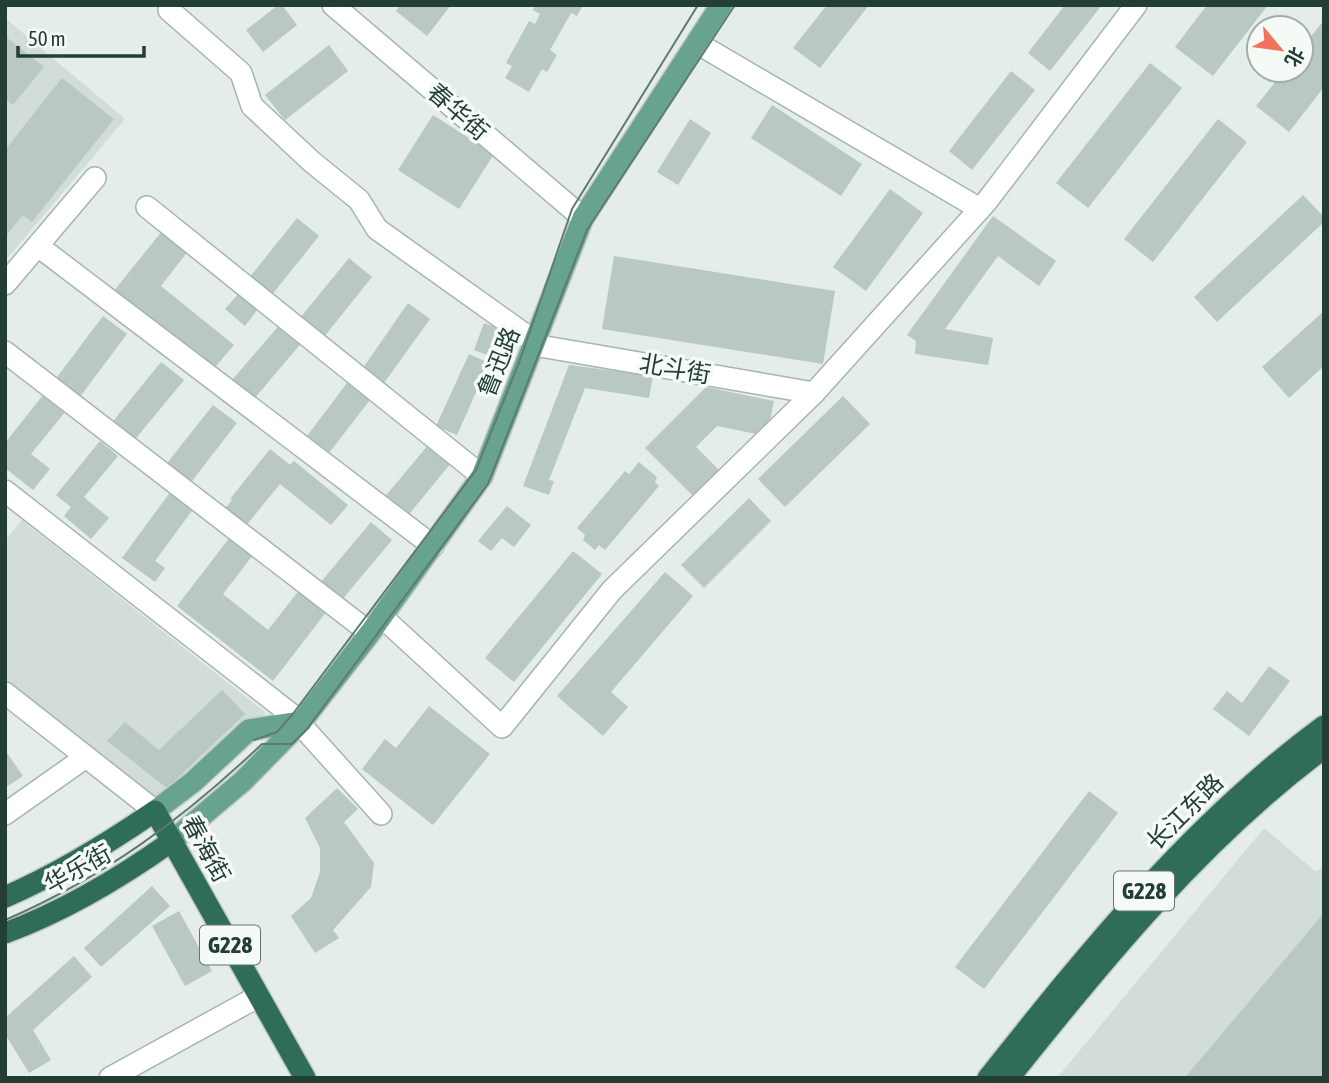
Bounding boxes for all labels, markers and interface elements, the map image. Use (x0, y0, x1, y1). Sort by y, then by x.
scale bar (18, 14, 144, 58)
north arrow (1245, 14, 1315, 84)
text: 50 m (28, 26, 66, 50)
text: 北 (1281, 44, 1309, 71)
street label: 春华街 (422, 78, 494, 145)
street label: 鲁迅路 (473, 323, 525, 400)
street label: 北斗街 (637, 349, 713, 388)
street label: 长江东路 (1141, 768, 1228, 855)
street label: 春海街 (177, 811, 236, 887)
street label: 华乐街 (40, 839, 116, 898)
road number: G228 (1114, 872, 1174, 911)
road number: G228 (200, 926, 260, 964)

